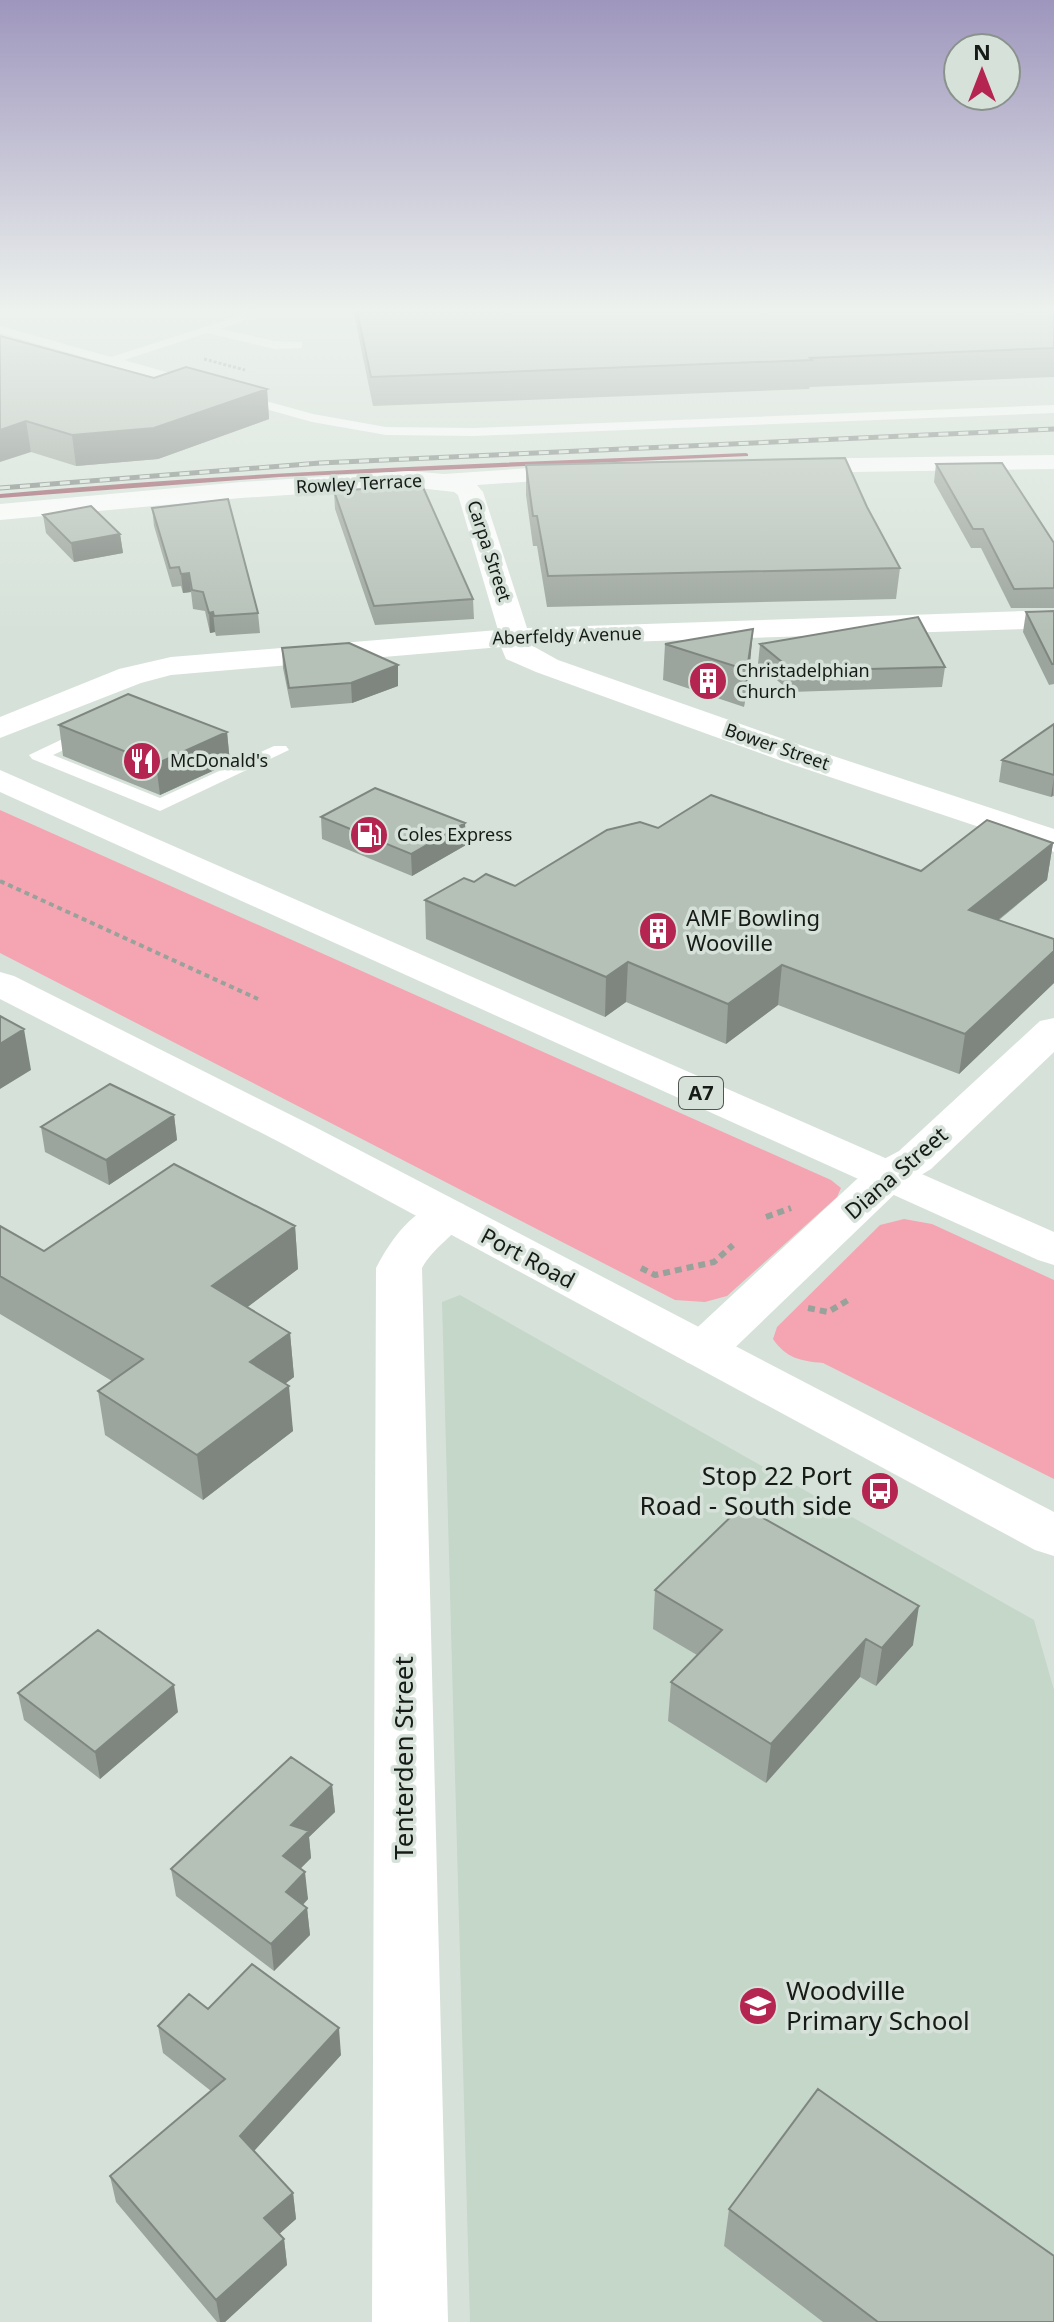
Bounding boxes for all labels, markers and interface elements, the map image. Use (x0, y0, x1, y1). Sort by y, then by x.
north arrow (942, 32, 1022, 112)
text: N (973, 36, 991, 66)
street label: Rowley Terrace (295, 468, 423, 498)
street label: Carpa Street (462, 497, 518, 605)
street label: Aberfeldy Avenue (492, 620, 642, 650)
place label: Christadelphian Church (736, 658, 870, 703)
building icon: Christadelphian Church (687, 660, 729, 702)
street label: Bower Street (722, 717, 833, 775)
restaurant icon: McDonald's (121, 740, 163, 782)
place label: McDonald's (170, 748, 268, 772)
fuel station icon: Coles Express (348, 814, 390, 856)
place label: Coles Express (397, 822, 512, 846)
place label: AMF Bowling Wooville (686, 902, 820, 957)
building icon: AMF Bowling Wooville (637, 910, 679, 952)
road number: A7 (679, 1077, 723, 1109)
street label: Diana Street (838, 1119, 953, 1225)
street label: Port Road (476, 1220, 581, 1294)
place label: Stop 22 Port Road - South side (640, 1457, 852, 1523)
bus stop icon: Stop 22 Port Road - South side (859, 1470, 901, 1512)
street label: Tenterden Street (385, 1656, 421, 1860)
place label: Woodville Primary School (786, 1972, 970, 2038)
school or university icon: Woodville Primary School (737, 1985, 779, 2027)

